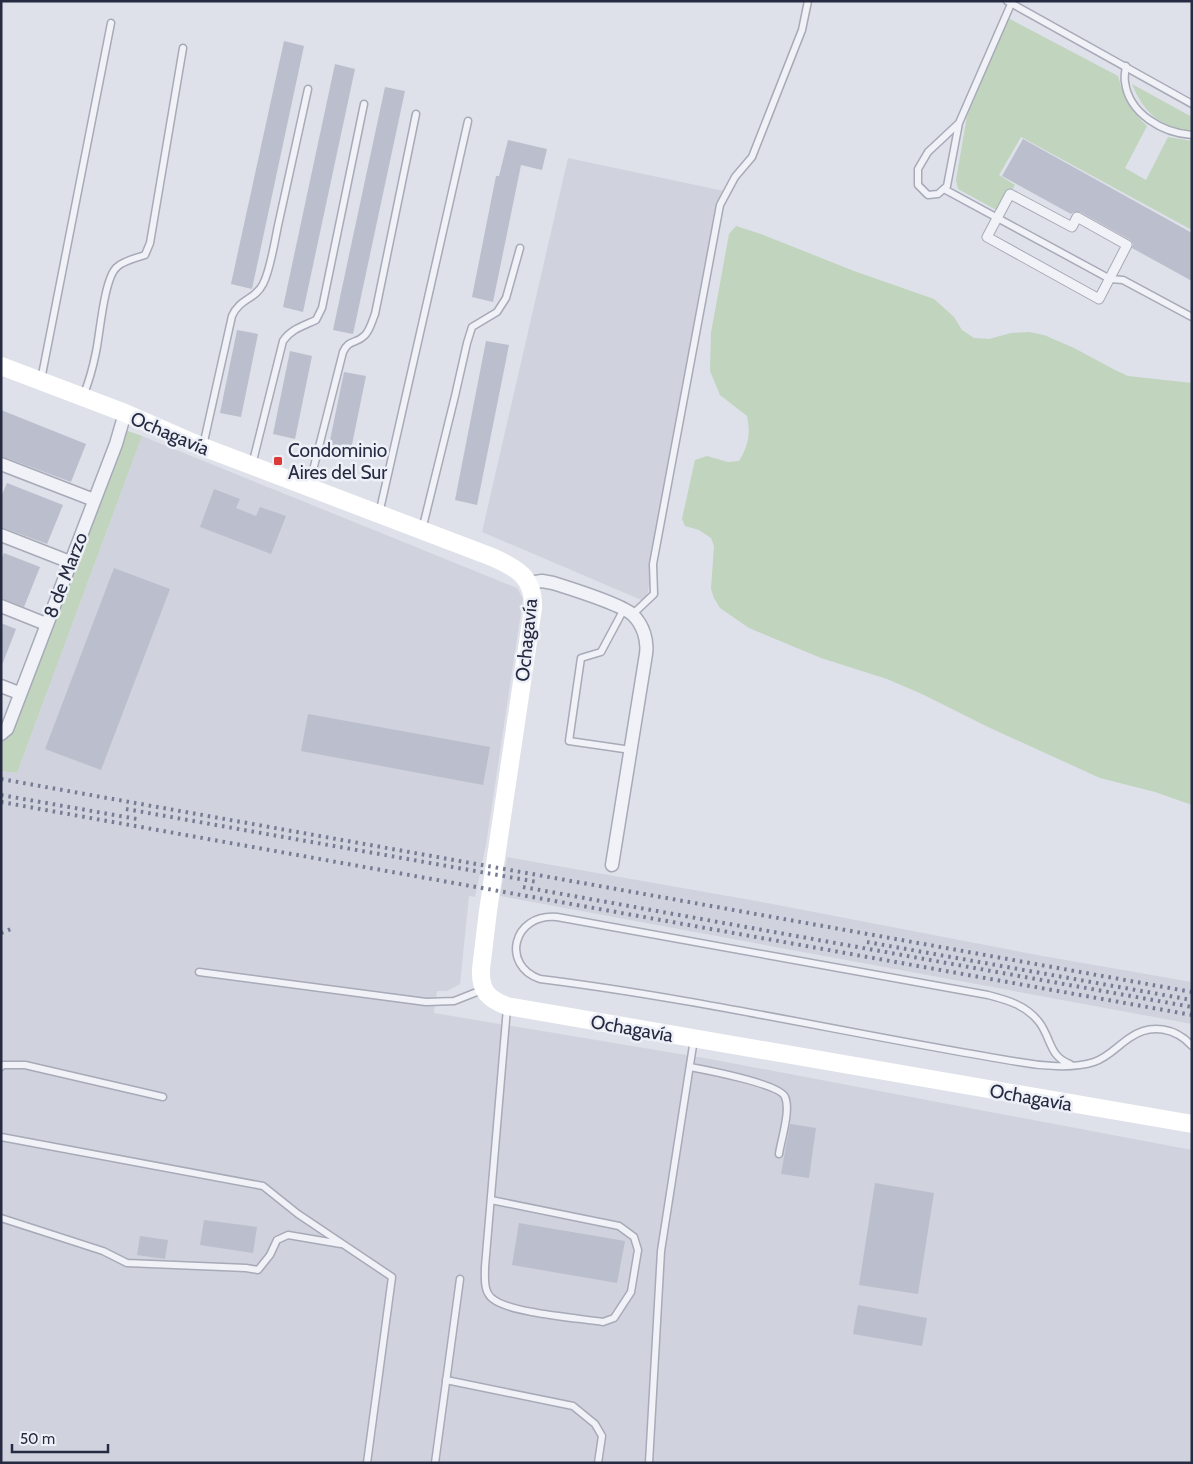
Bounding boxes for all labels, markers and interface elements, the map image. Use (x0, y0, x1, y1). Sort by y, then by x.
street label: Ochagavía (127, 407, 213, 460)
place label: Condominio Aires del Sur (288, 439, 387, 484)
marker: Condominio Aires del Sur (272, 455, 284, 467)
street label: 8 de Marzo (39, 529, 92, 621)
street label: Ochagavía (511, 597, 542, 683)
street label: Ochagavía (589, 1010, 675, 1047)
street label: Ochagavía (988, 1079, 1074, 1116)
scale bar (12, 1422, 109, 1454)
text: 50 m (20, 1430, 55, 1448)

